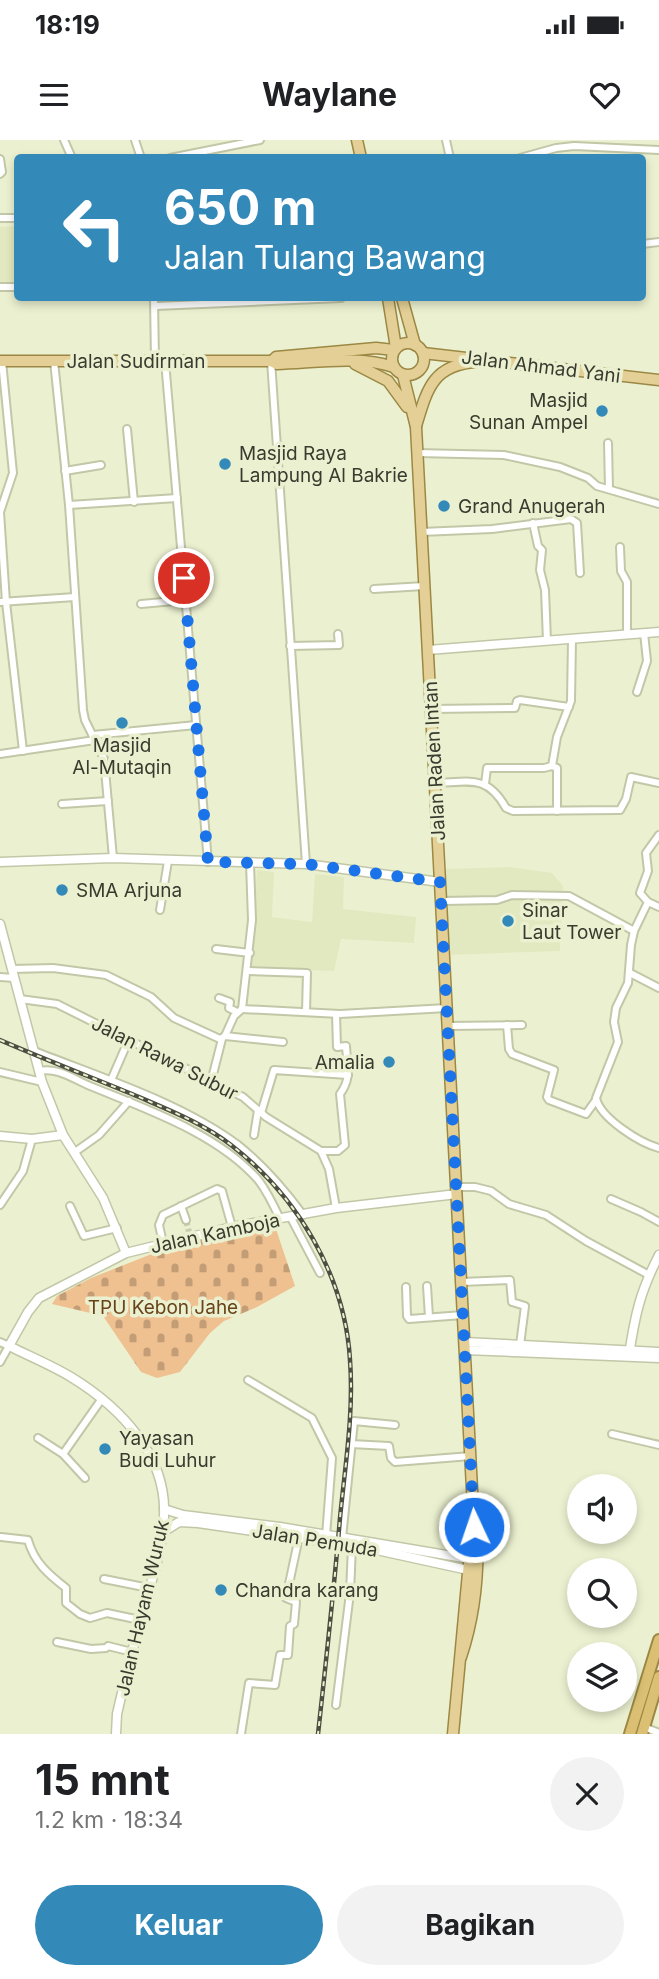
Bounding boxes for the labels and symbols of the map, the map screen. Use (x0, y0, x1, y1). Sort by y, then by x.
street label: Jalan Ahmad Yani (460, 345, 622, 388)
street label: Jalan Sudirman (66, 350, 206, 373)
place label: Masjid Sunan Ampel (469, 389, 588, 434)
marker: Masjid Sunan Ampel (594, 403, 610, 419)
place label: Masjid Raya Lampung Al Bakrie (239, 442, 408, 487)
marker: Masjid Raya Lampung Al Bakrie (217, 456, 233, 472)
place label: Grand Anugerah (458, 495, 606, 518)
marker: Grand Anugerah (436, 498, 452, 514)
pin (154, 548, 214, 608)
street label: Jalan Raden Intan (419, 680, 450, 841)
marker: Masjid Al-Mutaqin (114, 715, 130, 731)
place label: Masjid Al-Mutaqin (72, 734, 172, 779)
place label: SMA Arjuna (76, 879, 182, 902)
marker: SMA Arjuna (54, 882, 70, 898)
place label: Sinar Laut Tower (522, 899, 621, 944)
marker: Sinar Laut Tower (500, 913, 516, 929)
street label: Jalan Rawa Subur (88, 1012, 242, 1105)
place label: Amalia (315, 1051, 375, 1074)
marker: Amalia (381, 1054, 397, 1070)
street label: Jalan Kamboja (148, 1209, 282, 1258)
park label: TPU Kebon Jahe (88, 1296, 238, 1319)
place label: Yayasan Budi Luhur (119, 1427, 216, 1472)
marker: Yayasan Budi Luhur (97, 1441, 113, 1457)
position arrow (437, 1490, 511, 1564)
street label: Jalan Hayam Wuruk (111, 1517, 174, 1698)
street label: Jalan Pemuda (251, 1519, 379, 1562)
place label: Chandra karang (235, 1579, 379, 1602)
marker: Chandra karang (213, 1582, 229, 1598)

